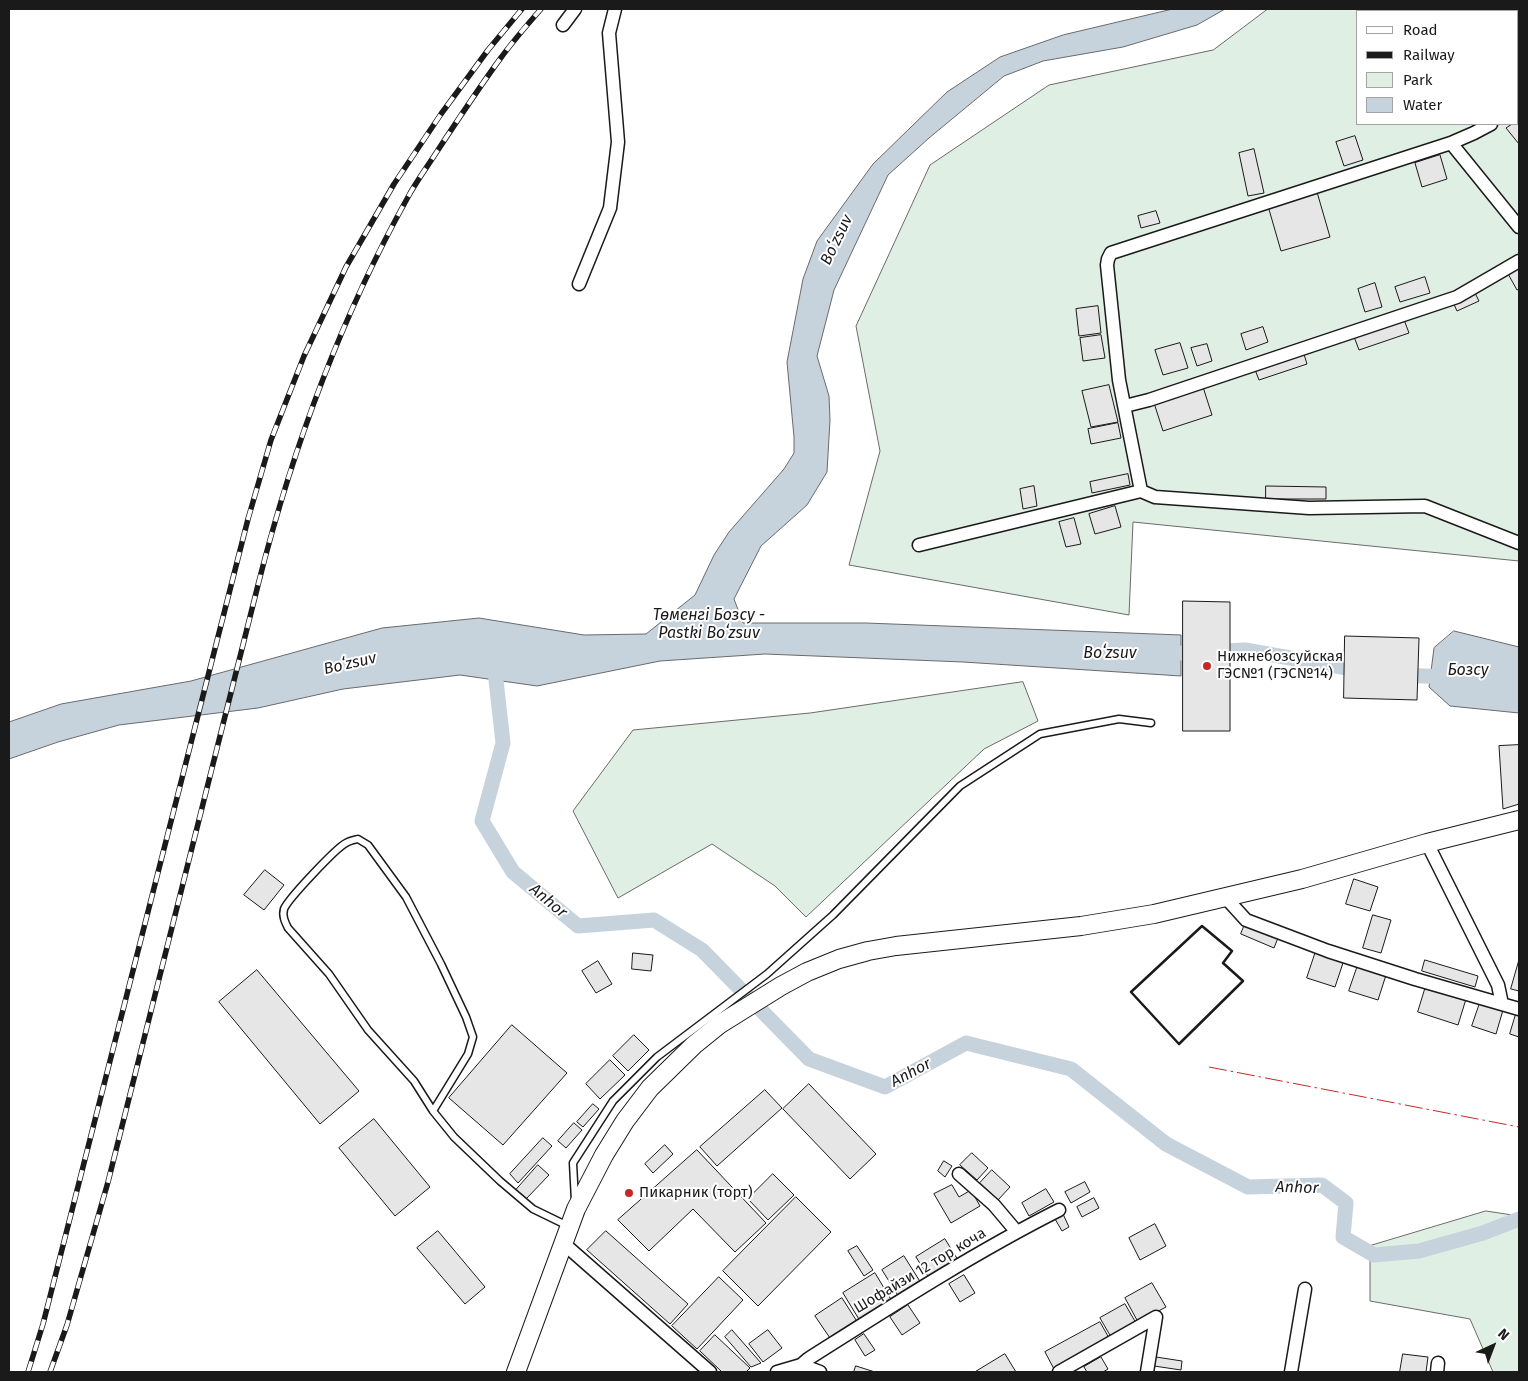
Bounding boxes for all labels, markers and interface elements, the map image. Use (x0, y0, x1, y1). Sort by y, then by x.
legend (1356, 10, 1518, 125)
text: Road (1403, 21, 1438, 39)
text: Railway (1403, 46, 1455, 64)
text: Park (1403, 71, 1433, 89)
text: Water (1403, 96, 1442, 114)
water label: Boʻzsuv (817, 212, 857, 268)
water label: Төменгі Бозсу - Pastki Boʻzsuv (653, 606, 765, 644)
water label: Boʻzsuv (1083, 644, 1137, 664)
place label: Нижнебозсуйская ГЭС№1 (ГЭС№14) (1217, 648, 1343, 683)
water label: Boʻzsuv (322, 649, 378, 679)
marker: Нижнебозсуйская ГЭС№1 (ГЭС№14) (1201, 660, 1213, 672)
water label: Бозсу (1447, 661, 1489, 681)
water label: Anhor (525, 880, 571, 922)
water label: Anhor (888, 1054, 934, 1092)
water label: Anhor (1275, 1178, 1319, 1198)
place label: Пикарник (торт) (639, 1184, 753, 1202)
marker: Пикарник (торт) (623, 1187, 635, 1199)
street label: Шофайзи 12 тор коча (851, 1224, 989, 1318)
north arrow (1468, 1321, 1518, 1371)
text: N (1494, 1325, 1513, 1344)

